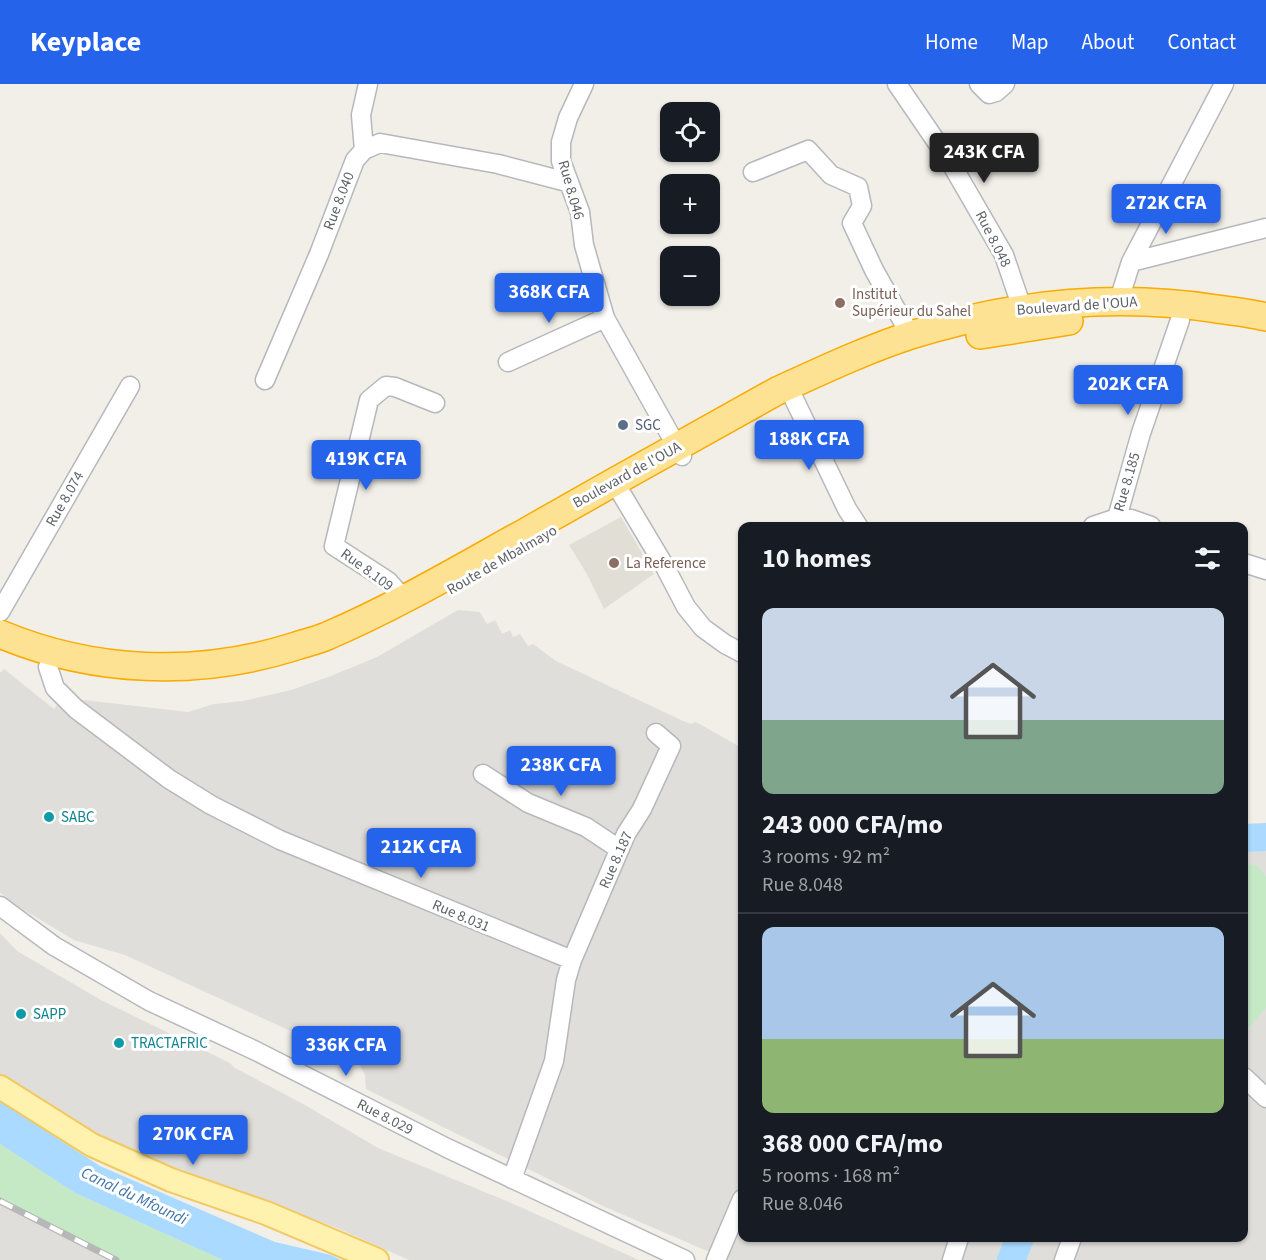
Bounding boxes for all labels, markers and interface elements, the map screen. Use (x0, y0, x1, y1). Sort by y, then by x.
text: Keyplace (30, 22, 141, 62)
text: Home (925, 27, 978, 57)
text: Map (1011, 27, 1049, 57)
text: About (1082, 27, 1134, 57)
text: Contact (1167, 27, 1236, 57)
map controls (660, 102, 720, 306)
button: locate (660, 102, 720, 162)
pin: 243K CFA (922, 133, 1046, 184)
text: 243K CFA (944, 138, 1024, 166)
street label: Rue 8.046 (553, 158, 589, 222)
street label: Rue 8.040 (318, 169, 360, 233)
button: + (660, 174, 720, 234)
pin: 272K CFA (1104, 184, 1228, 235)
text: 272K CFA (1126, 189, 1206, 217)
street label: Rue 8.048 (970, 207, 1016, 271)
button: − (660, 246, 720, 306)
pin: 368K CFA (487, 273, 611, 324)
text: 368K CFA (509, 278, 589, 306)
place label: Institut Supérieur du Sahel (852, 284, 971, 322)
street label: Boulevard de l'OUA (1016, 291, 1139, 321)
marker: Institut Supérieur du Sahel (833, 296, 847, 310)
pin: 202K CFA (1066, 365, 1190, 416)
text: 202K CFA (1088, 370, 1168, 398)
place label: SGC (635, 415, 661, 436)
marker: SGC (616, 418, 630, 432)
pin: 188K CFA (747, 420, 871, 471)
text: 188K CFA (769, 425, 849, 453)
street label: Boulevard de l'OUA (569, 436, 686, 514)
pin: 419K CFA (304, 440, 428, 491)
text: 419K CFA (326, 445, 406, 473)
street label: Rue 8.185 (1109, 450, 1145, 514)
street label: Rue 8.074 (41, 467, 90, 531)
street label: Route de Mbalmayo (443, 520, 561, 600)
text: 10 homes (762, 540, 871, 577)
icon: filters (1191, 542, 1224, 575)
street label: Rue 8.109 (336, 544, 398, 596)
place label: La Reference (626, 553, 706, 574)
marker: La Reference (607, 556, 621, 570)
icon: home (939, 647, 1047, 755)
pin: 238K CFA (499, 746, 623, 797)
text: 238K CFA (521, 751, 601, 779)
text: 243 000 CFA/mo (762, 806, 943, 843)
place label: SABC (61, 807, 95, 828)
marker: SABC (42, 810, 56, 824)
pin: 212K CFA (359, 828, 483, 879)
street label: Rue 8.187 (594, 828, 638, 892)
text: 212K CFA (381, 833, 461, 861)
text: 3 rooms · 92 m² (762, 843, 890, 871)
text: Rue 8.048 (762, 871, 843, 899)
street label: Rue 8.031 (429, 894, 493, 938)
icon: home (939, 966, 1047, 1074)
place label: SAPP (33, 1004, 66, 1025)
marker: SAPP (14, 1007, 28, 1021)
pin: 336K CFA (284, 1026, 408, 1077)
text: 336K CFA (306, 1031, 386, 1059)
place label: TRACTAFRIC (131, 1033, 208, 1054)
marker: TRACTAFRIC (112, 1036, 126, 1050)
street label: Rue 8.029 (353, 1094, 417, 1140)
pin: 270K CFA (131, 1115, 255, 1166)
text: 270K CFA (153, 1120, 233, 1148)
text: 368 000 CFA/mo (762, 1125, 943, 1162)
water label: Canal du Mfoundi (77, 1162, 191, 1230)
text: 5 rooms · 168 m² (762, 1162, 900, 1190)
text: Rue 8.046 (762, 1190, 843, 1218)

